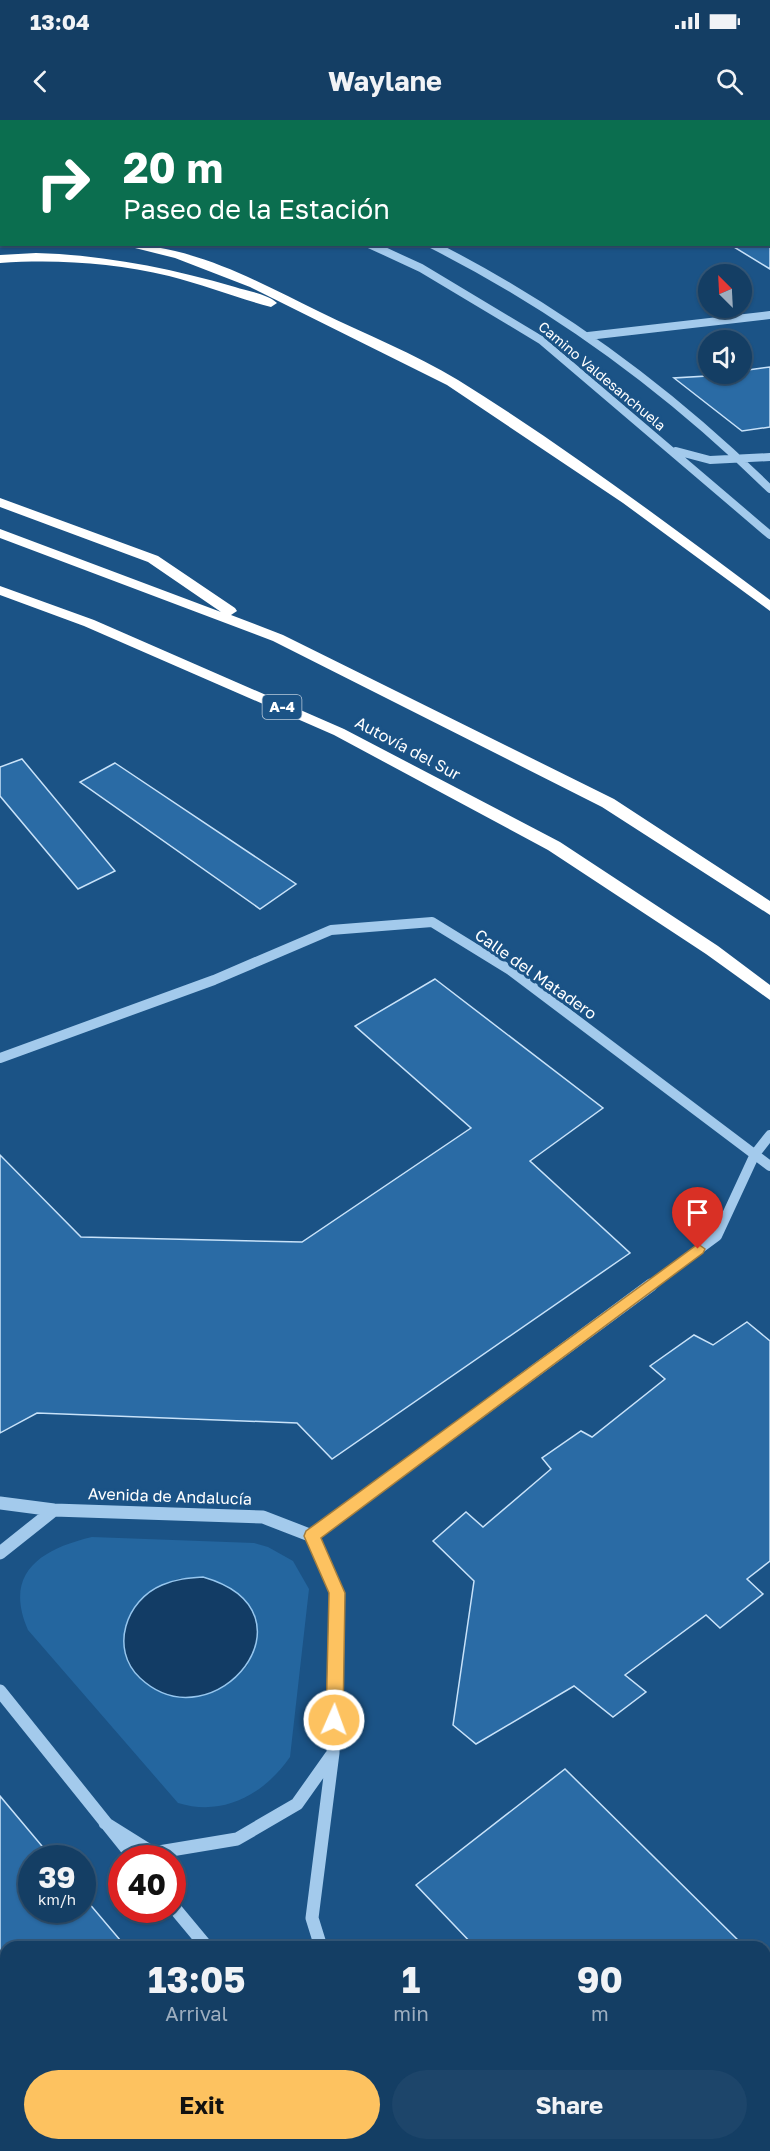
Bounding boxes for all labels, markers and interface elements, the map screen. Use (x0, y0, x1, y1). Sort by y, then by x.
text: 13:04 (30, 8, 90, 35)
icon: back (24, 65, 57, 98)
text: Waylane (328, 65, 442, 97)
icon: search (713, 65, 746, 98)
text: 20 m (123, 142, 223, 192)
icon: right (24, 144, 102, 222)
text: Paseo de la Estación (123, 193, 390, 225)
north arrow (698, 264, 752, 318)
map controls (698, 264, 752, 384)
street label: Camino Valdesanchuela (535, 317, 669, 434)
button: sound (698, 330, 752, 384)
road number: A-4 (262, 695, 302, 719)
street label: Autovía del Sur (352, 712, 464, 784)
street label: Calle del Matadero (471, 924, 601, 1024)
pin (672, 1187, 723, 1249)
icon: arrive (681, 1196, 714, 1229)
street label: Avenida de Andalucía (88, 1483, 252, 1509)
position arrow (302, 1688, 366, 1752)
speed limit sign: 40 (108, 1845, 186, 1923)
text: 39 (38, 1859, 76, 1895)
text: km/h (38, 1890, 76, 1908)
text: 13:05 (148, 1958, 245, 2001)
text: 1 (402, 1958, 420, 2001)
text: 90 (577, 1958, 623, 2001)
text: Arrival (165, 2001, 228, 2025)
text: min (393, 2001, 429, 2025)
text: m (591, 2001, 609, 2025)
button: Exit (24, 2070, 380, 2139)
button: Share (392, 2070, 747, 2139)

